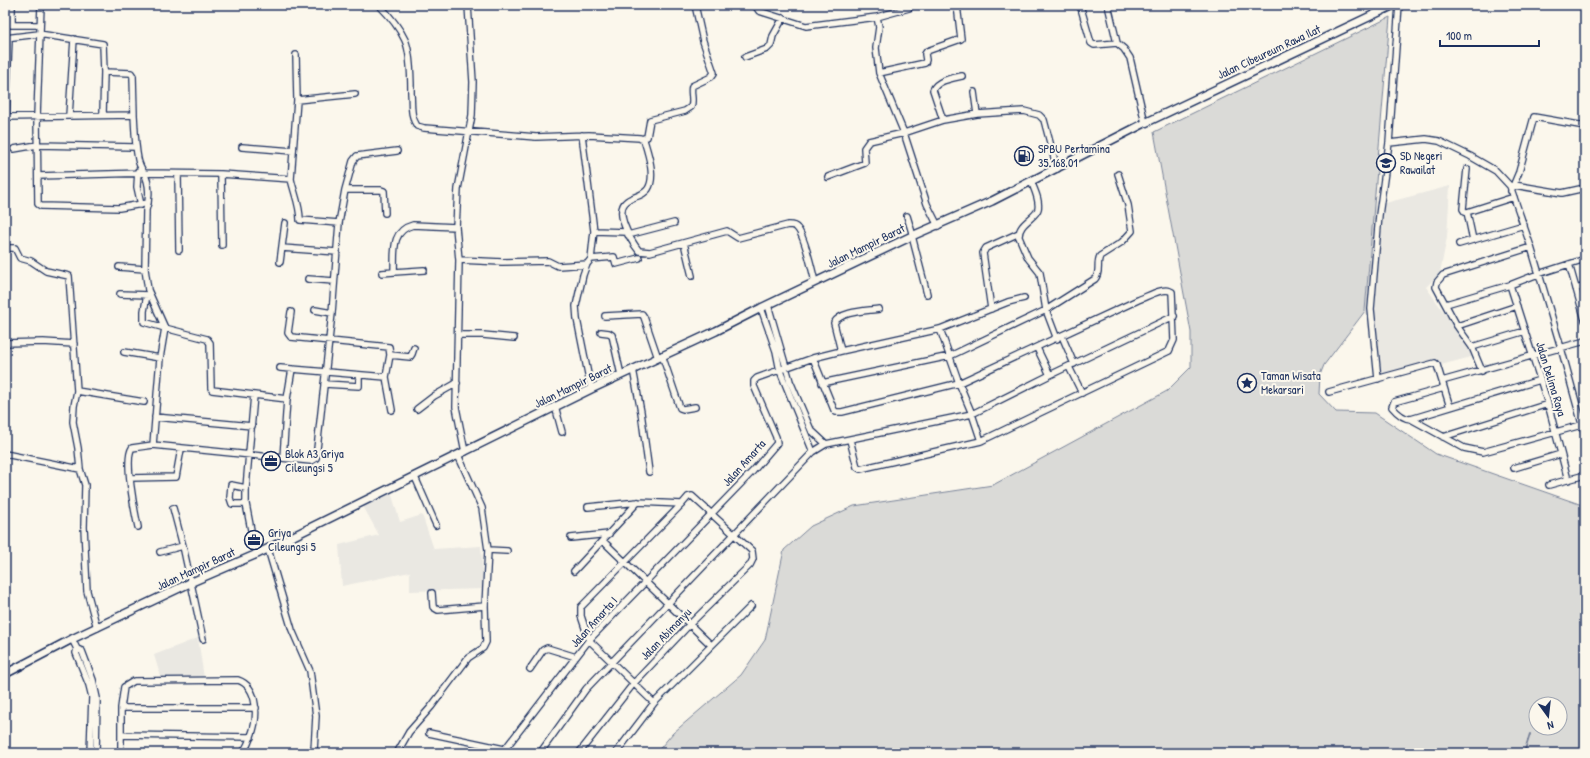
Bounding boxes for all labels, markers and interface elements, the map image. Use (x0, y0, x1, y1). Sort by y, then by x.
street label: Jalan Cibeureum Rawa Ilat (1214, 20, 1324, 83)
scale bar (1440, 22, 1539, 48)
text: 100 m (1446, 27, 1472, 44)
place label: SPBU Pertamina 35.168.01 (1038, 140, 1110, 171)
fuel station icon: SPBU Pertamina 35.168.01 (1013, 145, 1035, 167)
place label: SD Negeri Rawailat (1400, 147, 1443, 178)
school or university icon: SD Negeri Rawailat (1375, 152, 1397, 174)
street label: Jalan Mampir Barat (824, 219, 908, 272)
street label: Jalan Delima Raya (1532, 339, 1571, 419)
street label: Jalan Mampir Barat (531, 359, 615, 412)
place label: Taman Wisata Mekarsari (1261, 367, 1321, 398)
place icon: Taman Wisata Mekarsari (1236, 372, 1258, 394)
street label: Jalan Amarta (718, 435, 769, 490)
place label: Blok A3 Griya Cileungsi 5 (285, 445, 344, 476)
office icon: Blok A3 Griya Cileungsi 5 (260, 450, 282, 472)
place label: Griya Cileungsi 5 (268, 524, 316, 555)
office icon: Griya Cileungsi 5 (243, 529, 265, 551)
street label: Jalan Mampir Barat (154, 543, 239, 594)
street label: Jalan Amarta I (566, 593, 621, 651)
street label: Jalan Abimanyu (636, 604, 695, 664)
north arrow (1528, 696, 1568, 736)
text: N (1546, 718, 1555, 733)

